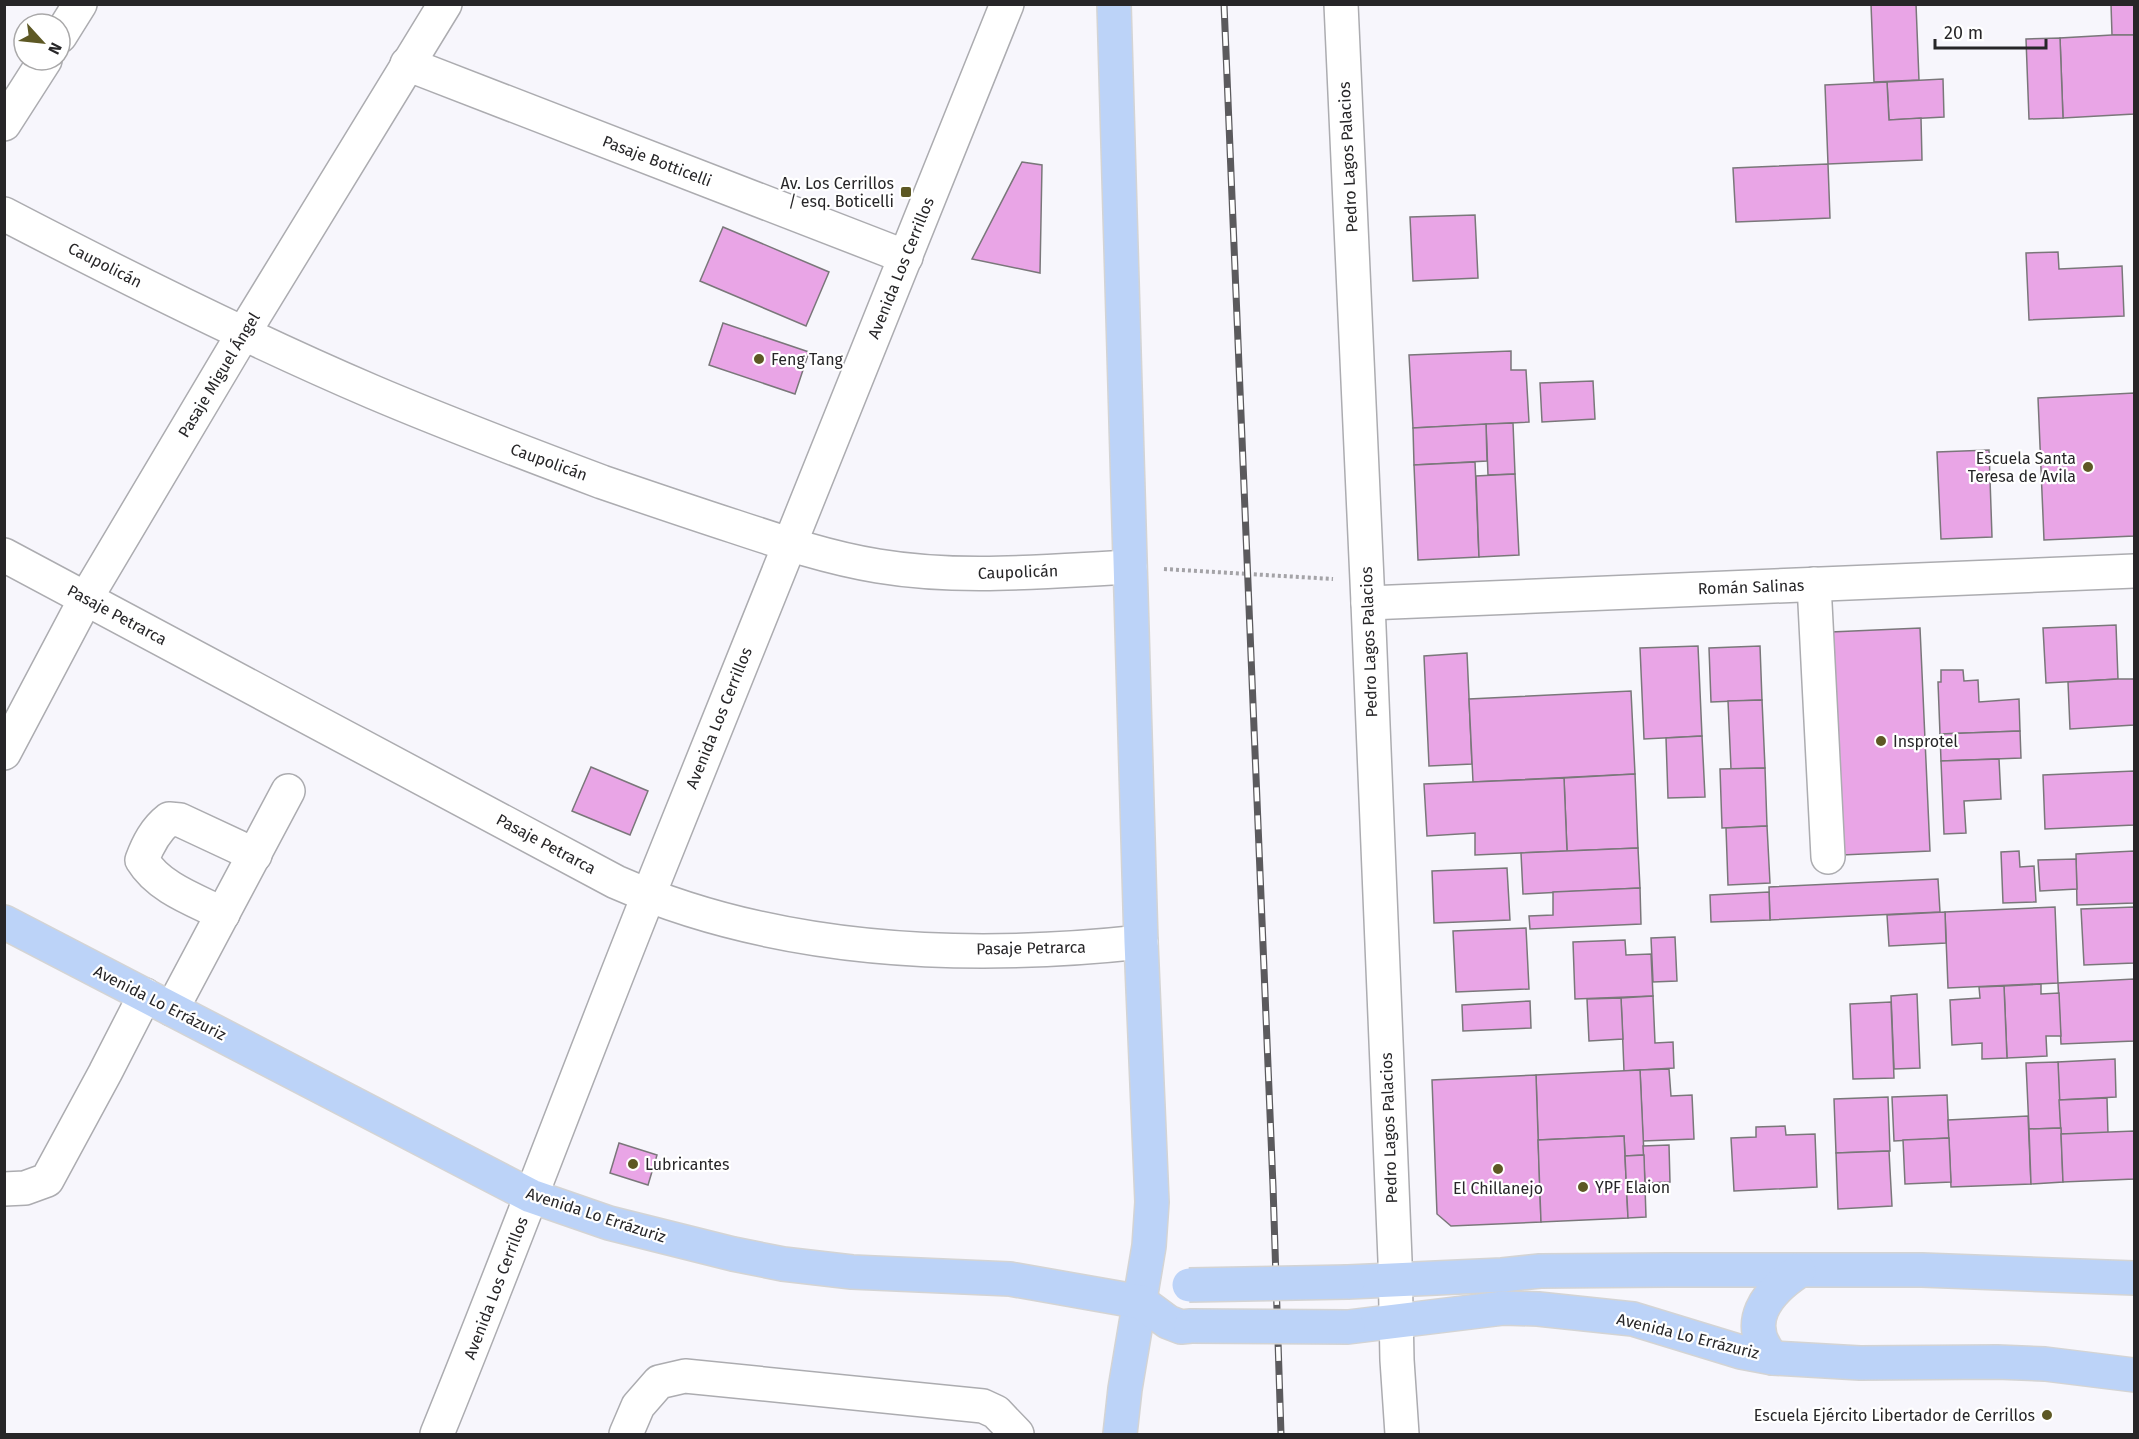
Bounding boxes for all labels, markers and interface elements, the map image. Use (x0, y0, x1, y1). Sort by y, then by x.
north arrow (12, 12, 72, 72)
scale bar (1935, 12, 2046, 50)
text: 20 m (1944, 22, 1983, 44)
text: N (44, 40, 66, 58)
street label: Pedro Lagos Palacios (1335, 81, 1361, 233)
street label: Pasaje Botticelli (600, 131, 714, 191)
place label: Av. Los Cerrillos / esq. Boticelli (781, 174, 894, 211)
marker: Av. Los Cerrillos / esq. Boticelli (899, 185, 913, 199)
street label: Avenida Los Cerrillos (864, 194, 938, 342)
street label: Caupolicán (65, 238, 145, 292)
street label: Pasaje Miguel Ángel (173, 308, 264, 441)
place label: Feng Tang (771, 350, 844, 369)
marker: Feng Tang (752, 352, 766, 366)
street label: Caupolicán (508, 439, 590, 485)
place label: Escuela Santa Teresa de Avila (1968, 449, 2076, 486)
marker: Escuela Santa Teresa de Avila (2081, 460, 2095, 474)
street label: Caupolicán (977, 561, 1059, 583)
street label: Pedro Lagos Palacios (1357, 566, 1381, 718)
street label: Román Salinas (1697, 576, 1805, 598)
street label: Pasaje Petrarca (64, 581, 170, 649)
street label: Avenida Los Cerrillos (682, 644, 756, 792)
place label: Insprotel (1893, 732, 1958, 751)
marker: Insprotel (1874, 734, 1888, 748)
street label: Pasaje Petrarca (493, 810, 599, 878)
street label: Pasaje Petrarca (976, 938, 1086, 958)
street label: Avenida Lo Errázuriz (91, 961, 229, 1045)
street label: Pedro Lagos Palacios (1377, 1052, 1401, 1204)
place label: Lubricantes (645, 1155, 730, 1174)
marker: Lubricantes (626, 1157, 640, 1171)
marker: El Chillanejo (1491, 1162, 1505, 1176)
place label: YPF Elaion (1595, 1178, 1670, 1197)
place label: El Chillanejo (1453, 1179, 1543, 1198)
marker: YPF Elaion (1576, 1180, 1590, 1194)
street label: Avenida Lo Errázuriz (524, 1183, 668, 1247)
street label: Avenida Los Cerrillos (460, 1214, 532, 1362)
street label: Avenida Lo Errázuriz (1615, 1309, 1761, 1363)
place label: Escuela Ejército Libertador de Cerrillos (1754, 1406, 2035, 1425)
marker: Escuela Ejército Libertador de Cerrillos (2040, 1408, 2054, 1422)

